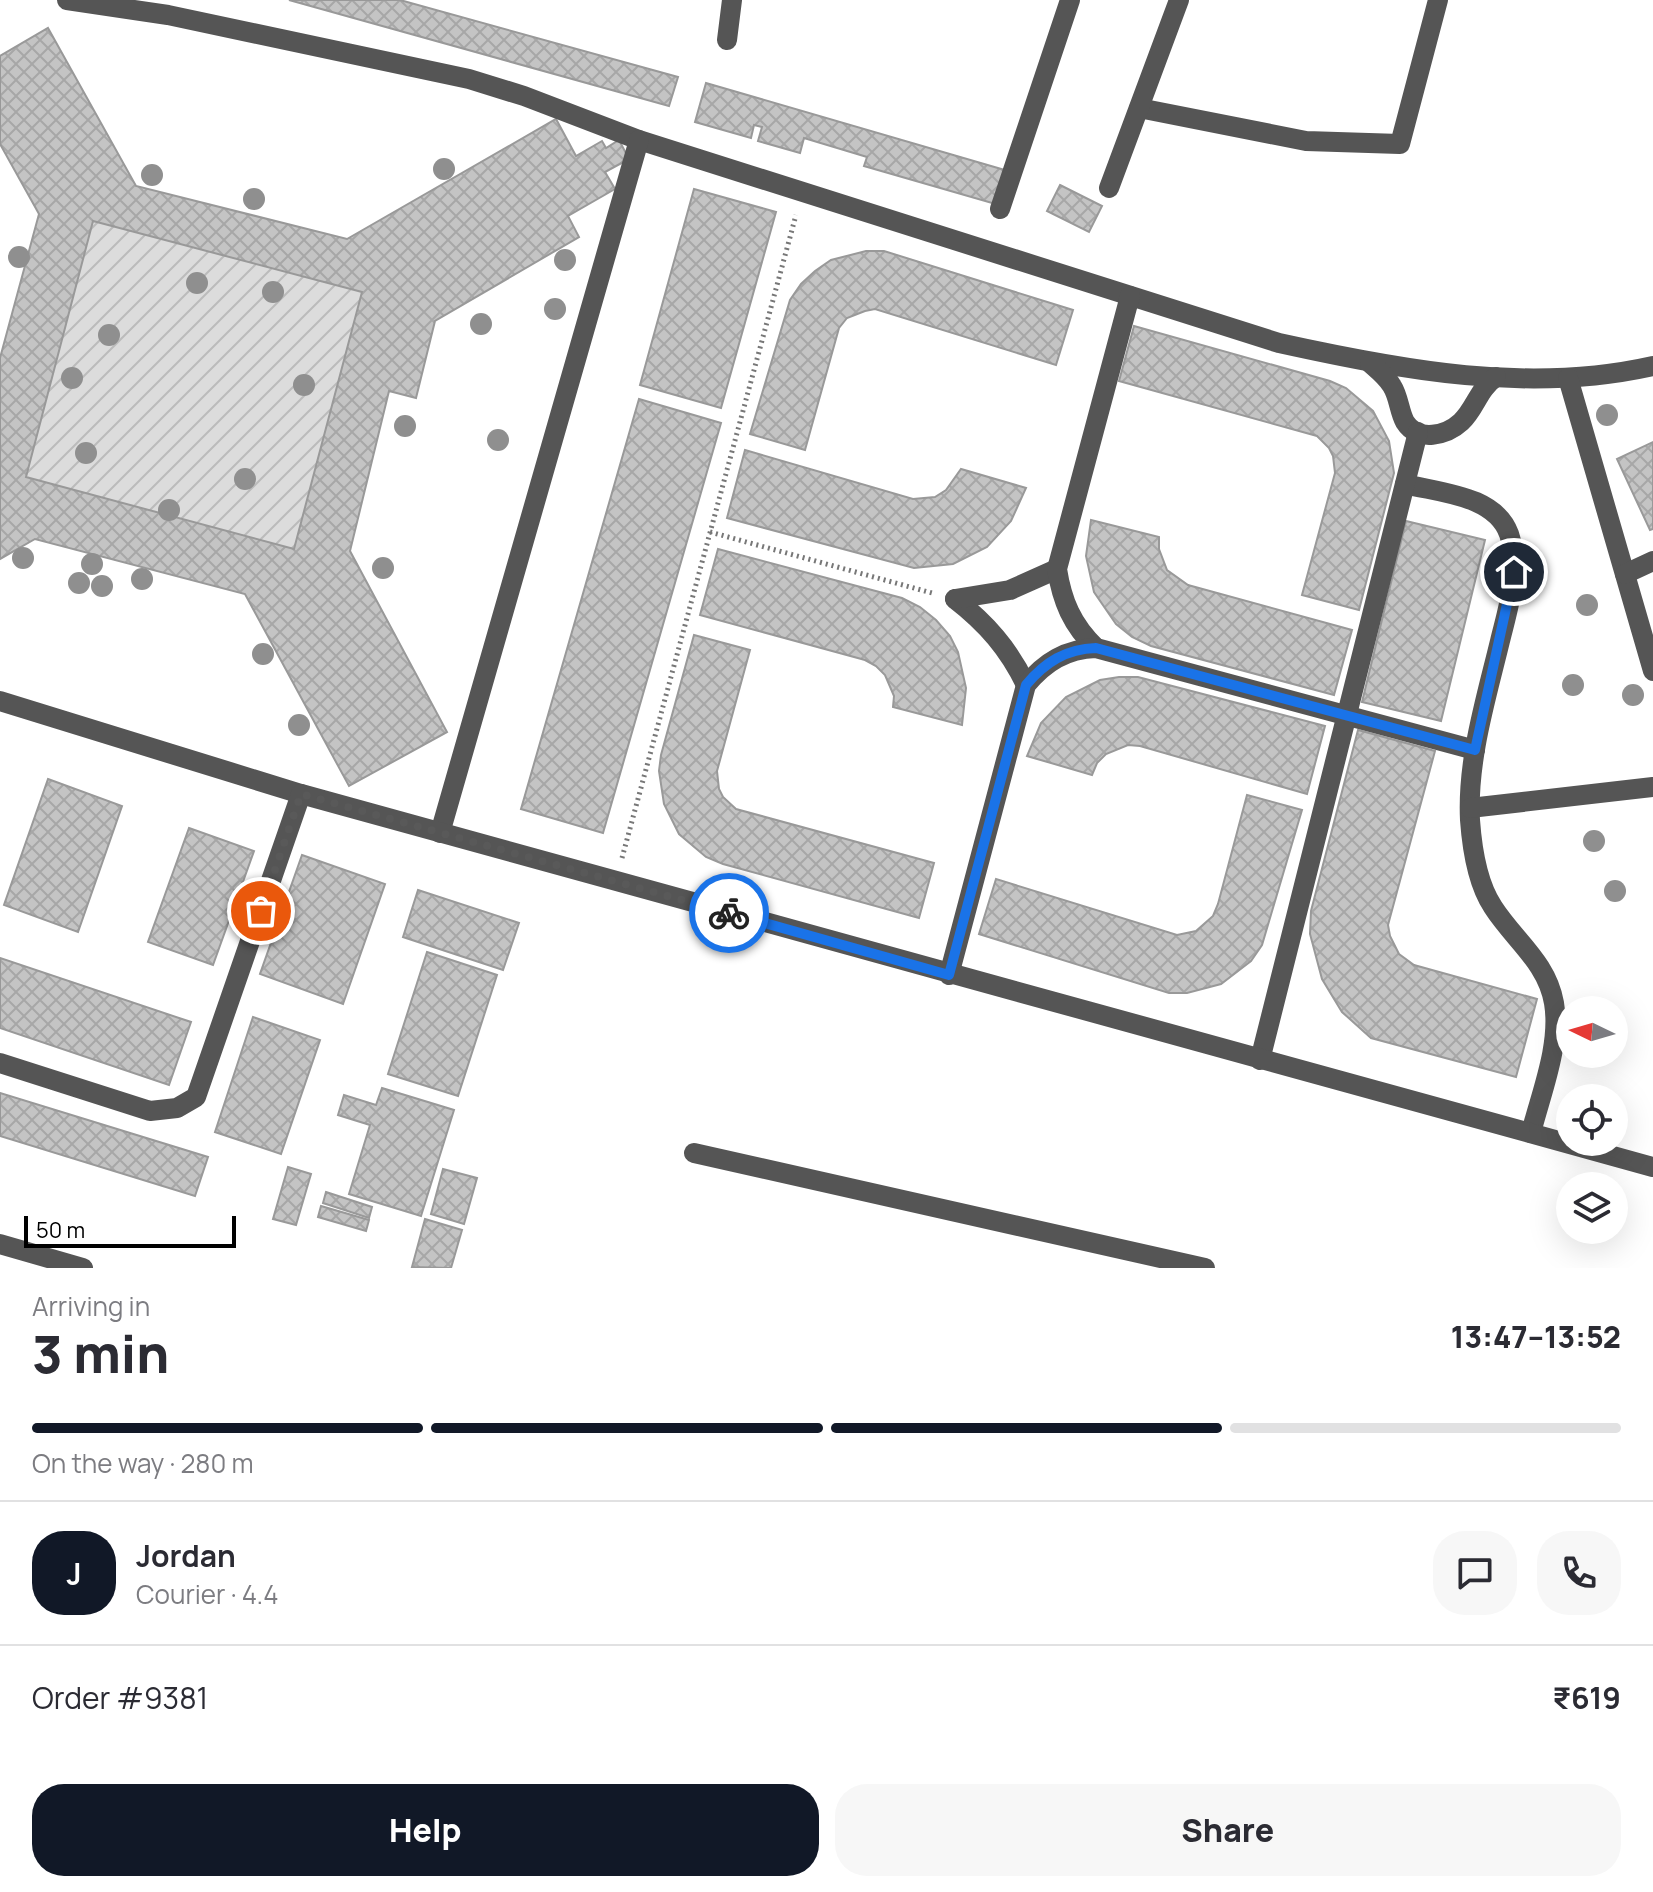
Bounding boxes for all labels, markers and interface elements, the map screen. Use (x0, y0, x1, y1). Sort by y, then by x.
pin (1480, 538, 1548, 606)
icon: home (1492, 550, 1536, 594)
courier (689, 873, 769, 953)
pin (227, 877, 295, 945)
icon: bag (239, 889, 283, 933)
icon: bike (707, 891, 751, 935)
north arrow (1556, 996, 1628, 1068)
map controls (1556, 996, 1628, 1244)
button: locate (1556, 1084, 1628, 1156)
button: layers (1556, 1172, 1628, 1244)
scale bar (24, 1212, 236, 1248)
text: 50 m (36, 1215, 85, 1245)
text: Arriving in (32, 1288, 150, 1324)
text: 13:47–13:52 (1451, 1316, 1621, 1357)
text: 3 min (32, 1318, 169, 1389)
text: On the way · 280 m (32, 1445, 254, 1481)
button: chat (1433, 1531, 1517, 1615)
button: phone (1537, 1531, 1621, 1615)
text: Jordan (136, 1535, 236, 1576)
text: J (66, 1553, 82, 1594)
text: Courier · 4.4 (136, 1576, 278, 1612)
text: Order #9381 (32, 1677, 208, 1718)
text: ₹619 (1552, 1677, 1621, 1718)
button: Help (32, 1784, 819, 1876)
button: Share (835, 1784, 1621, 1876)

